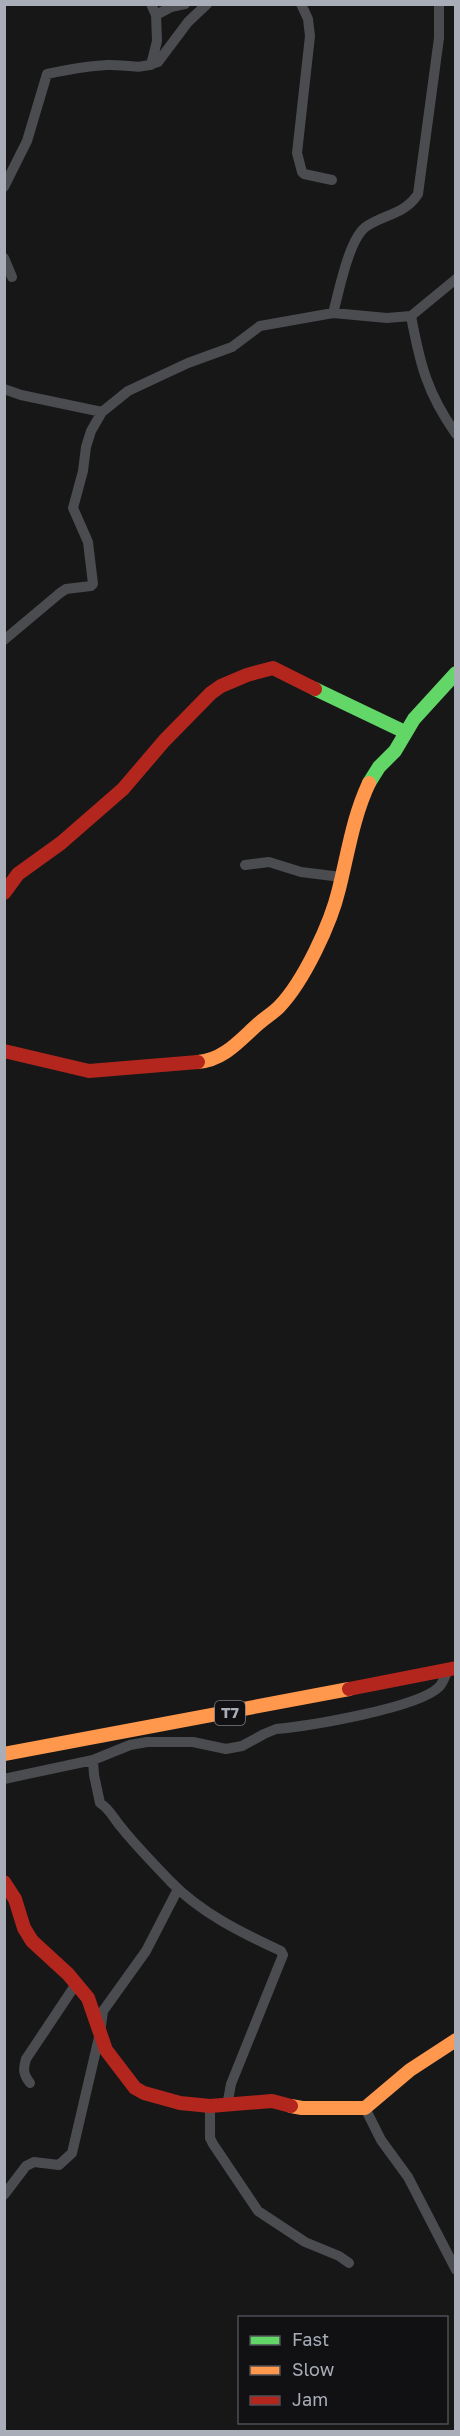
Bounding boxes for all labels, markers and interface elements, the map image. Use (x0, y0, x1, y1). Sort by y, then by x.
road number: T7 (215, 1701, 245, 1725)
legend (238, 2316, 448, 2424)
text: Fast (292, 2328, 329, 2350)
text: Slow (292, 2358, 335, 2380)
text: Jam (292, 2388, 328, 2410)

